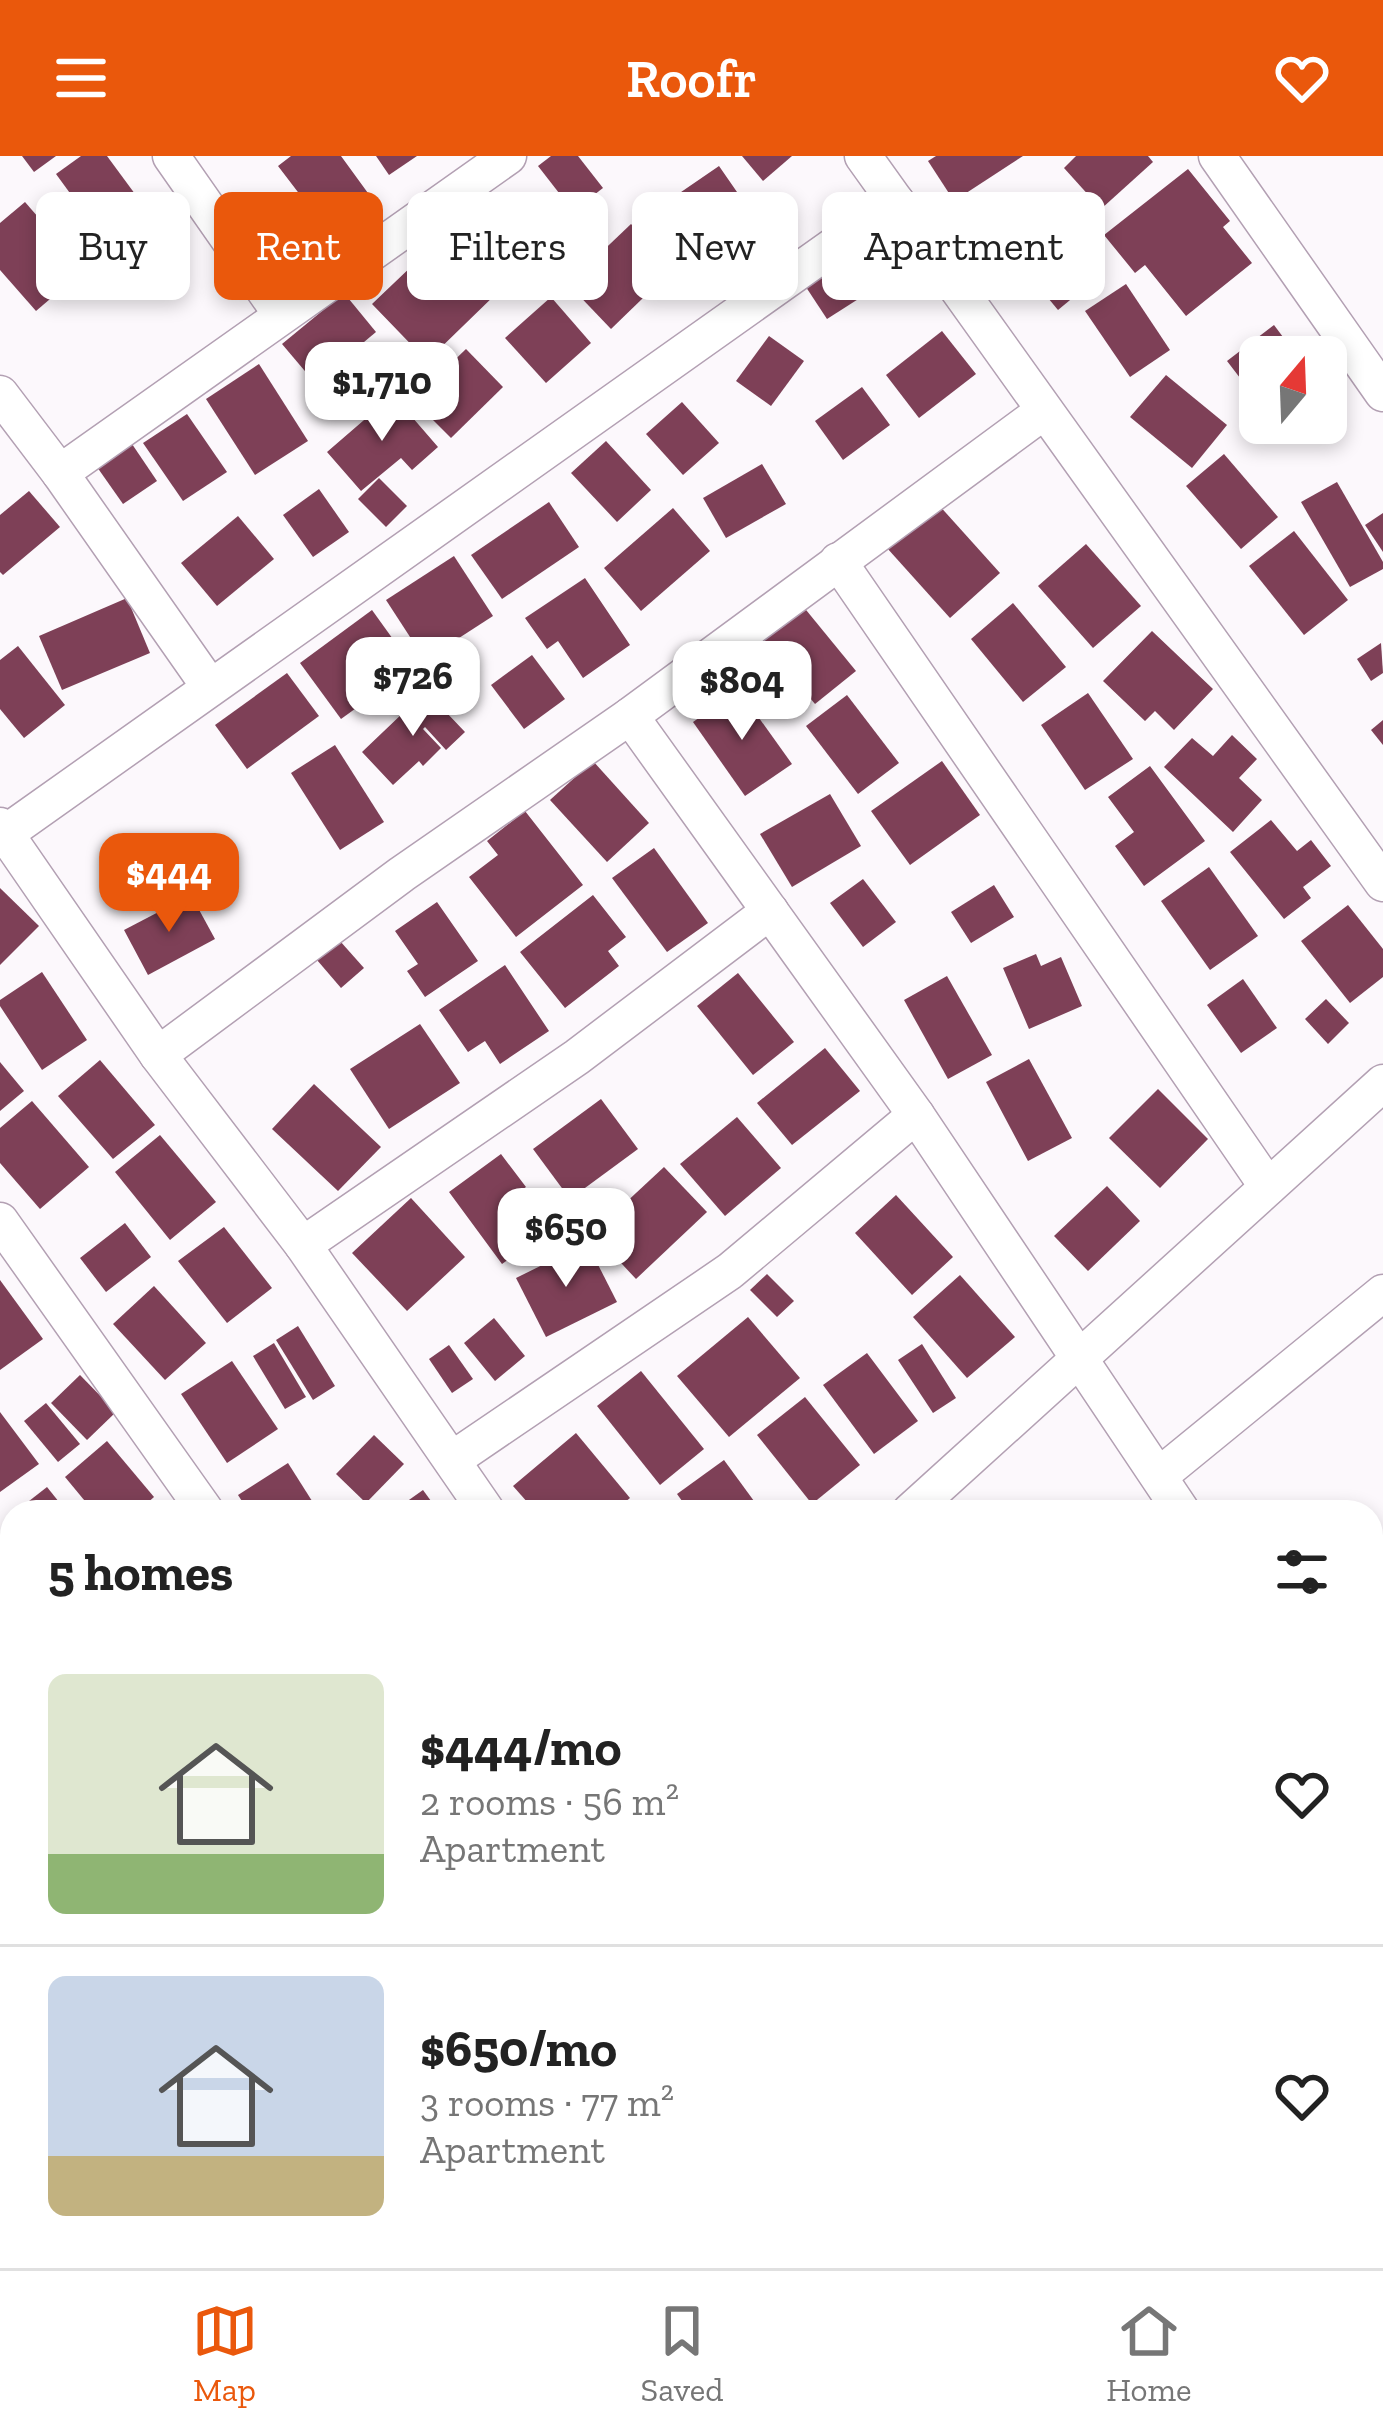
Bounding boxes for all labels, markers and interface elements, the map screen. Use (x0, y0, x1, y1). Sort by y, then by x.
icon: menu (48, 45, 114, 111)
icon: heart (1269, 45, 1335, 111)
text: Roofr (626, 46, 757, 111)
chip: Buy (36, 192, 190, 300)
chip: Rent (214, 192, 383, 300)
chip: Filters (407, 192, 608, 300)
chip: New (632, 192, 798, 300)
chip: Apartment (822, 192, 1105, 300)
north arrow (1239, 336, 1347, 444)
map controls (1239, 336, 1347, 444)
pin: $1,710 (284, 342, 480, 444)
text: $1,710 (332, 357, 432, 404)
pin: $726 (342, 637, 484, 739)
pin: $804 (671, 641, 813, 743)
text: $726 (373, 652, 453, 699)
text: $804 (700, 656, 784, 703)
pin: $444 (98, 833, 240, 935)
text: $444 (126, 848, 212, 895)
pin: $650 (495, 1188, 637, 1290)
text: $650 (525, 1203, 607, 1250)
icon: filters (1269, 1539, 1335, 1605)
text: 5 homes (48, 1542, 233, 1603)
text: $444/mo (420, 1717, 621, 1778)
icon: home (144, 1722, 288, 1866)
icon: heart (1269, 1761, 1335, 1827)
text: 2 rooms · 56 m² (420, 1778, 679, 1825)
text: Apartment (420, 1825, 605, 1872)
text: $650/mo (420, 2018, 617, 2079)
icon: home (144, 2024, 288, 2168)
icon: heart (1269, 2063, 1335, 2129)
text: 3 rooms · 77 m² (420, 2079, 674, 2126)
text: Apartment (420, 2126, 605, 2173)
tab: Map (192, 2298, 258, 2409)
tab: Saved (641, 2298, 723, 2409)
tab: Home (1106, 2298, 1191, 2409)

